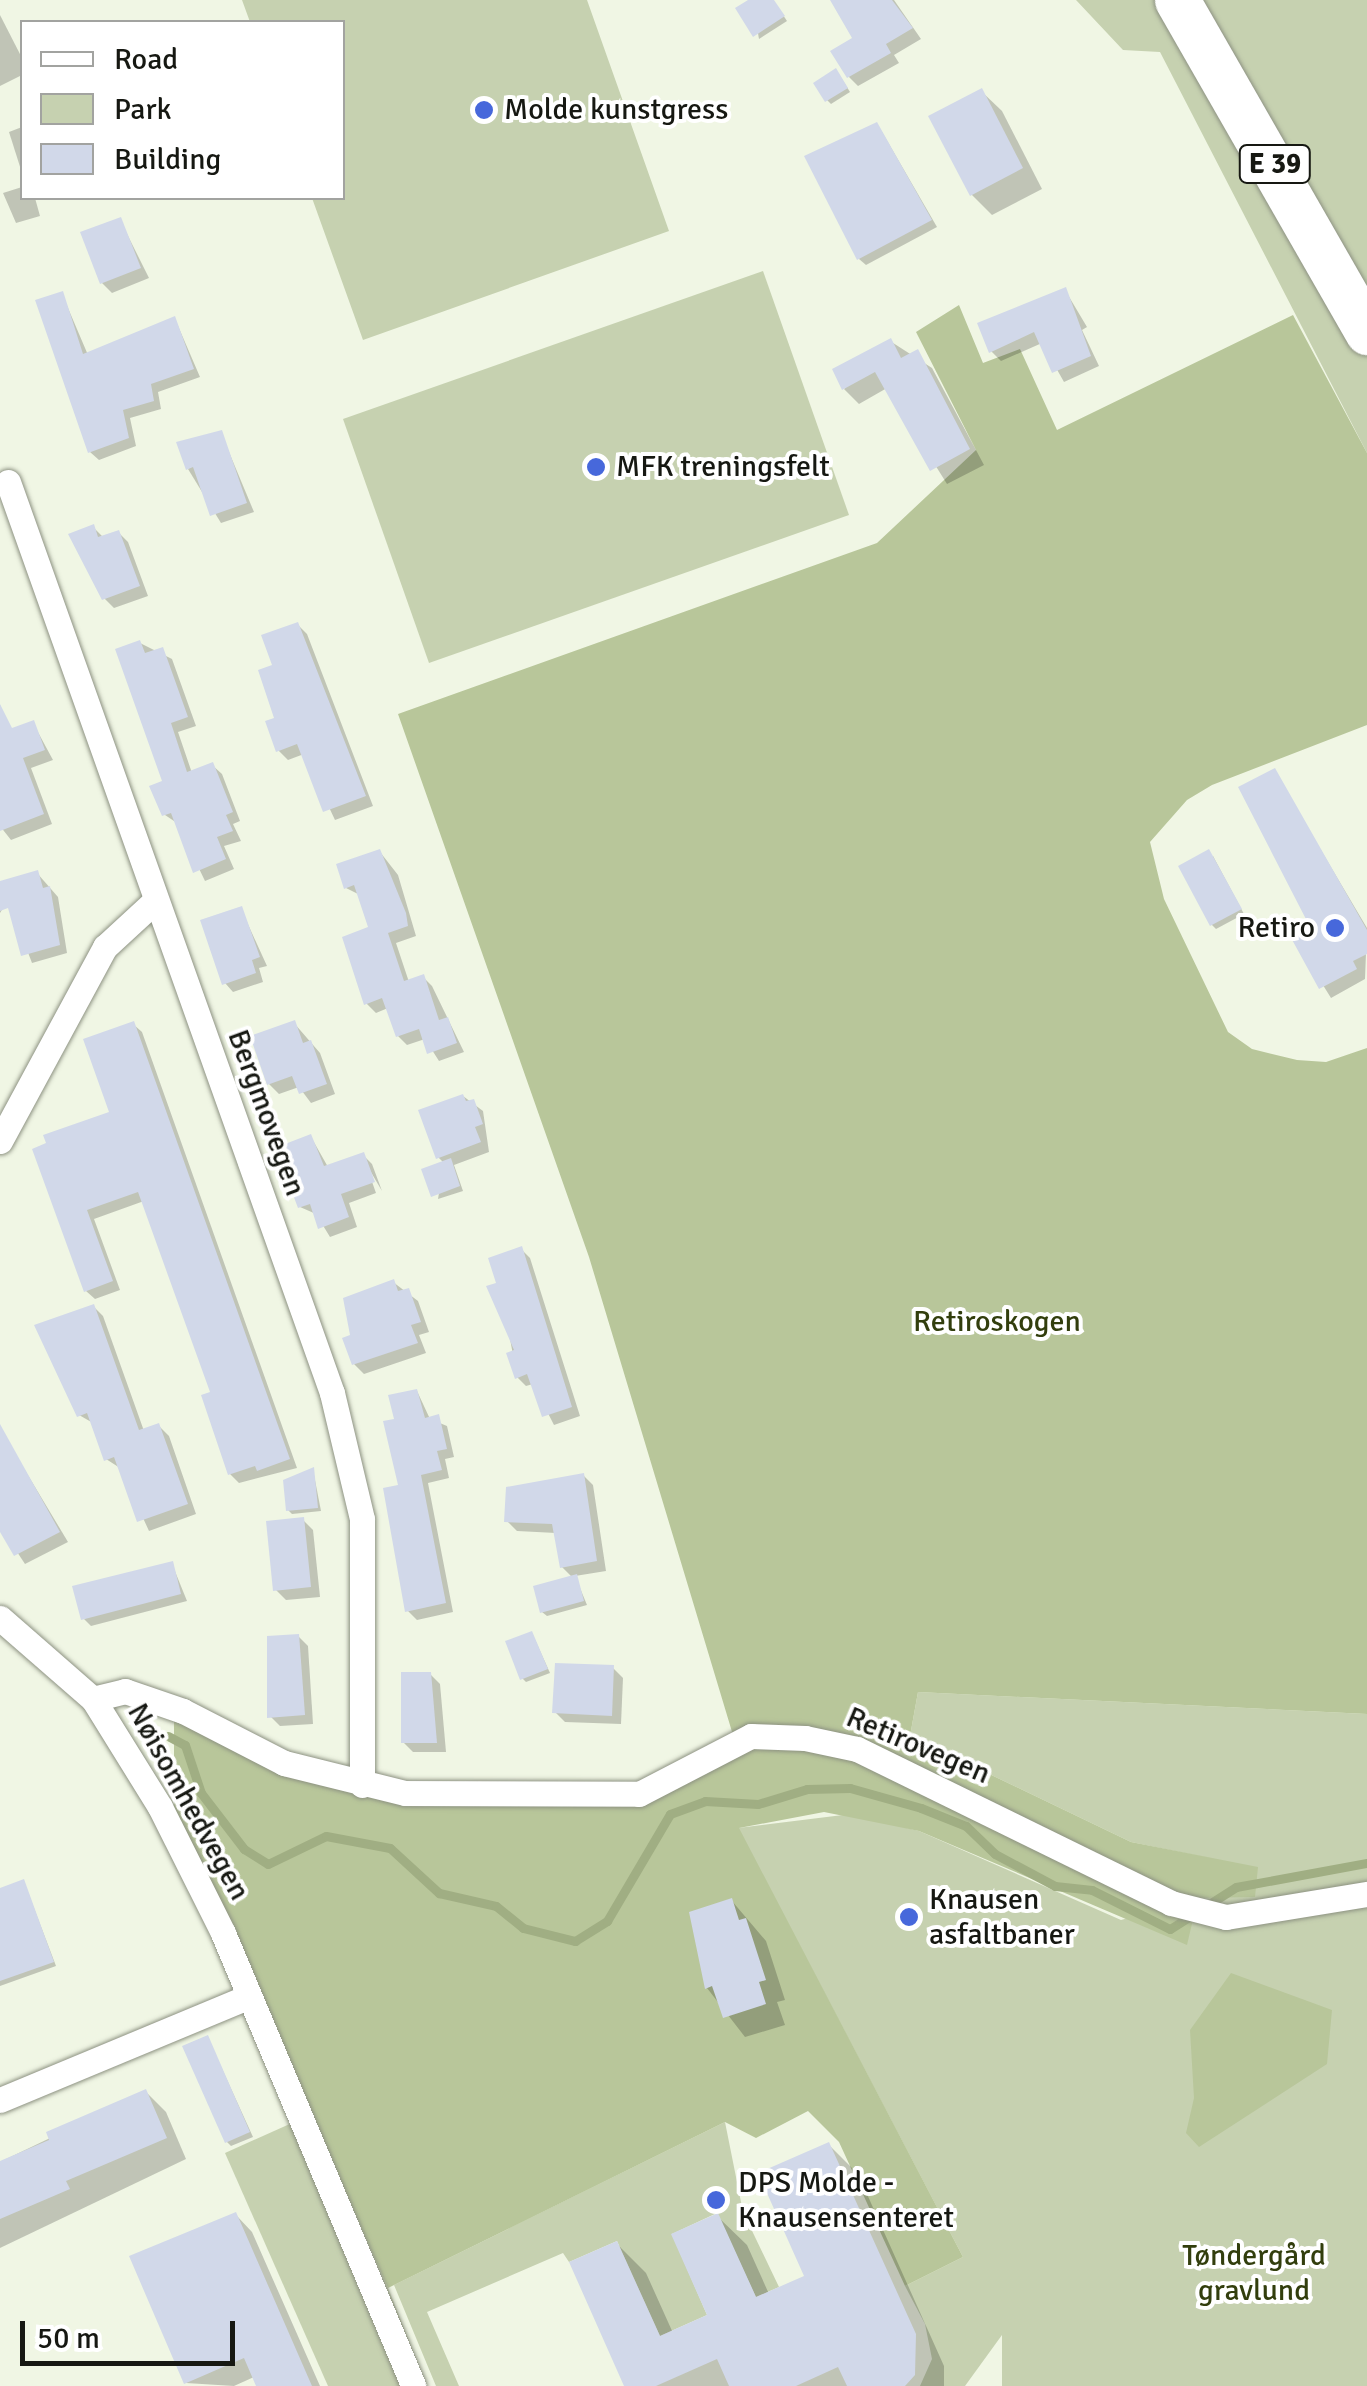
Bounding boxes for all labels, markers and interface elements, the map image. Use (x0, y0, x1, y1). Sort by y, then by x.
legend (20, 20, 345, 200)
text: Road (114, 41, 178, 78)
text: Park (114, 91, 172, 128)
place label: Molde kunstgress (504, 92, 728, 128)
marker: Molde kunstgress (473, 99, 495, 121)
text: Building (114, 141, 221, 178)
road number: E 39 (1238, 141, 1312, 187)
place label: MFK treningsfelt (616, 449, 830, 485)
marker: MFK treningsfelt (585, 456, 607, 478)
place label: Retiro (1237, 910, 1315, 946)
marker: Retiro (1324, 917, 1346, 939)
street label: Bergmovegen (219, 1025, 313, 1201)
park label: Retiroskogen (913, 1304, 1081, 1340)
street label: Nøisomhedvegen (119, 1697, 257, 1907)
street label: Retirovegen (841, 1700, 995, 1792)
place label: Knausen asfaltbaner (929, 1882, 1075, 1952)
marker: Knausen asfaltbaner (898, 1906, 920, 1928)
place label: DPS Molde - Knausensenteret (738, 2165, 954, 2236)
marker: DPS Molde - Knausensenteret (703, 2187, 729, 2213)
park label: Tøndergård gravlund (1182, 2238, 1326, 2308)
scale bar (25, 2301, 240, 2363)
text: 50 m (37, 2320, 100, 2357)

